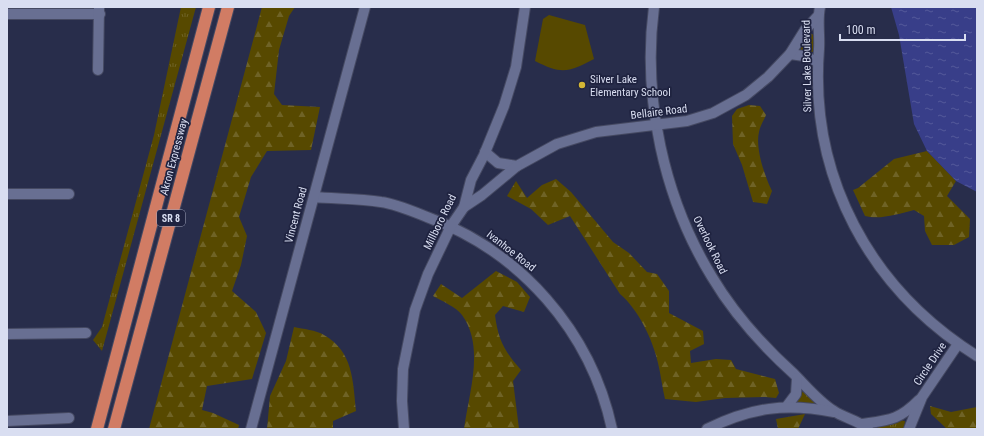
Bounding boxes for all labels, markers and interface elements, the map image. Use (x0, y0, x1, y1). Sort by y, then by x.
scale bar (840, 16, 965, 42)
street label: Silver Lake Boulevard (800, 20, 814, 112)
text: 100 m (846, 23, 876, 37)
place label: Silver Lake Elementary School (590, 73, 671, 99)
marker: Silver Lake Elementary School (577, 80, 587, 90)
street label: Bellaire Road (630, 102, 688, 122)
street label: Akron Expressway (157, 117, 191, 197)
street label: Vincent Road (282, 186, 310, 244)
street label: Millboro Road (421, 192, 459, 252)
road number: SR 8 (157, 210, 185, 226)
street label: Overlook Road (690, 214, 730, 276)
street label: Ivanhoe Road (484, 228, 538, 274)
street label: Circle Drive (911, 340, 949, 388)

